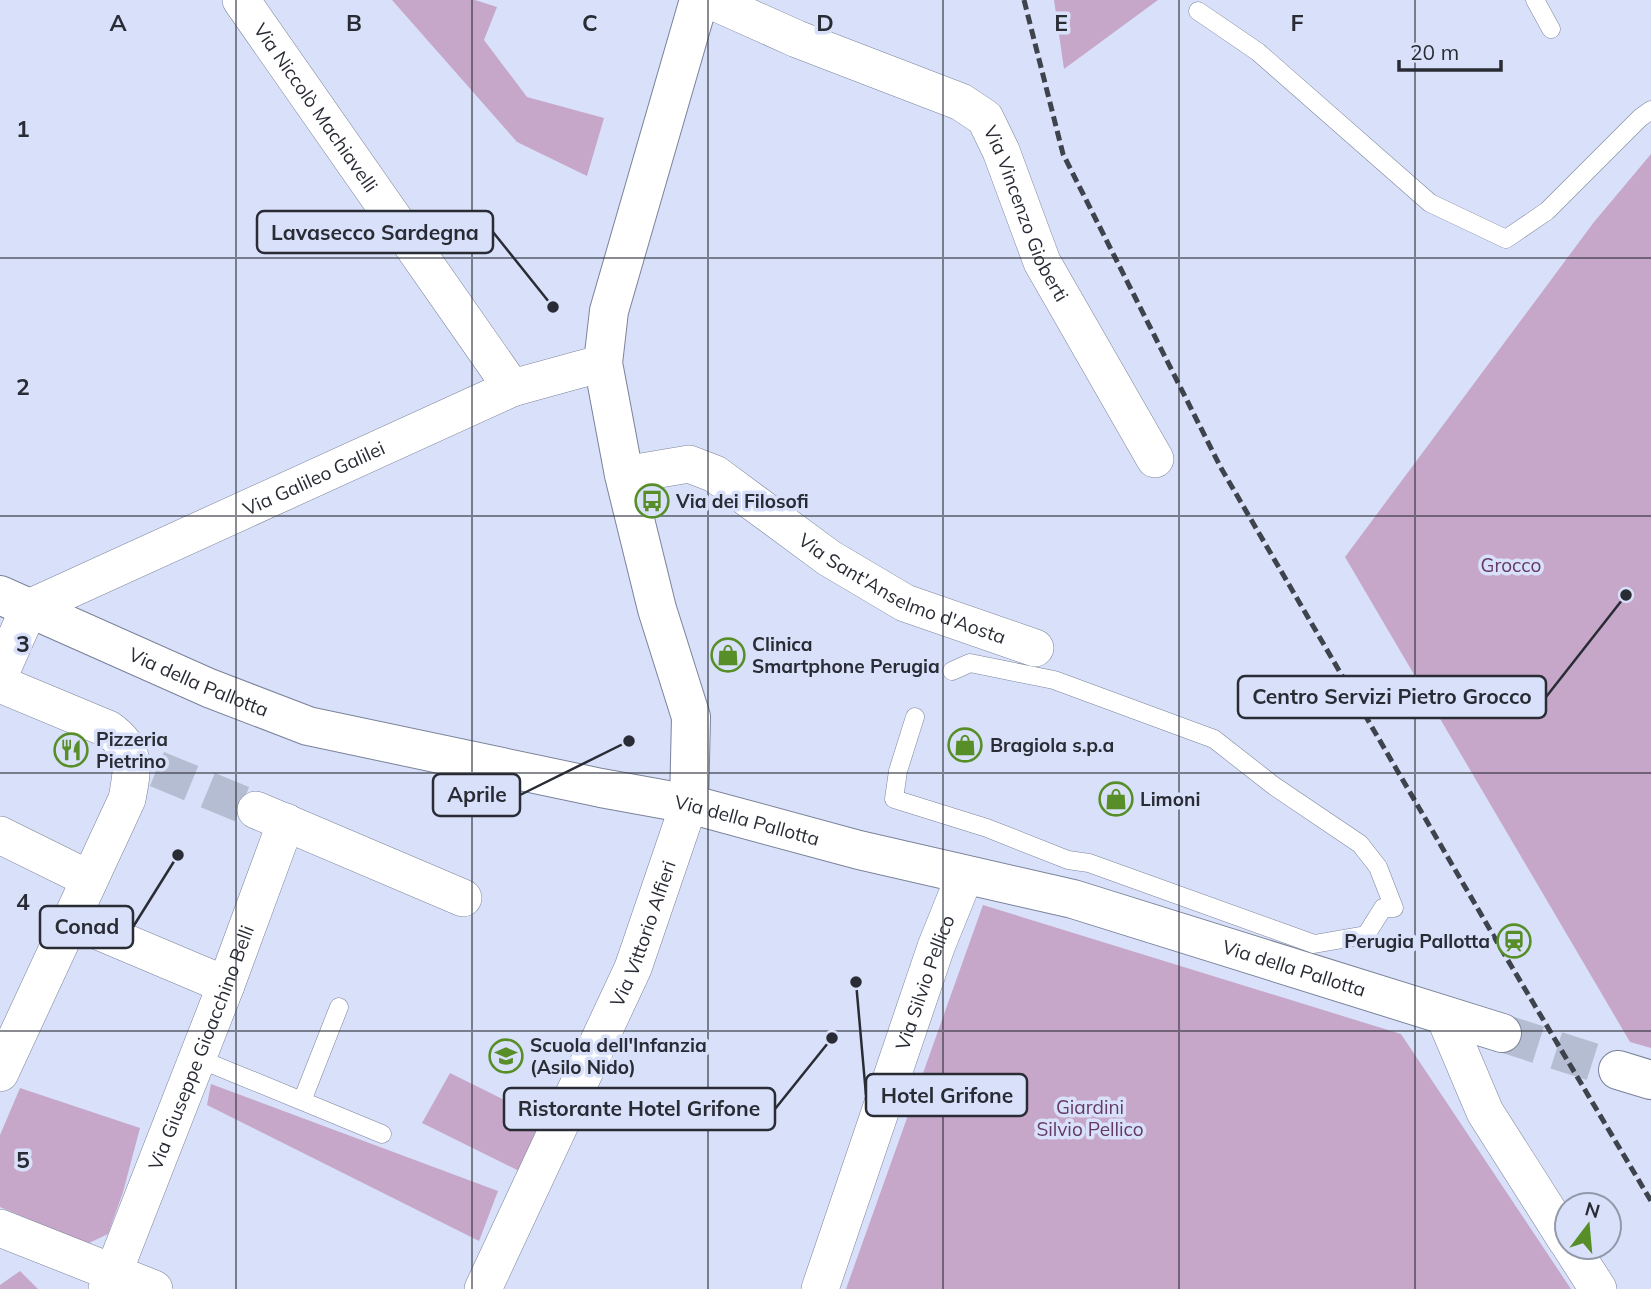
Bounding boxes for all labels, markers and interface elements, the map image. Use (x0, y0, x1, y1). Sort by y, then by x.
text: A (109, 8, 127, 37)
text: B (346, 8, 362, 37)
text: C (582, 8, 598, 37)
text: D (816, 8, 834, 37)
text: E (1054, 8, 1068, 37)
text: F (1290, 8, 1304, 37)
street label: Via Niccolò Machiavelli (249, 18, 383, 196)
scale bar (1399, 28, 1500, 72)
text: 20 m (1410, 39, 1459, 65)
text: 1 (16, 114, 30, 143)
street label: Via Vincenzo Gioberti (978, 121, 1074, 306)
callout: Lavasecco Sardegna (257, 211, 493, 253)
text: Lavasecco Sardegna (271, 219, 479, 245)
text: 2 (16, 372, 30, 401)
street label: Via Galileo Galilei (239, 436, 388, 521)
bus stop icon: Via dei Filosofi (633, 482, 671, 520)
place label: Via dei Filosofi (675, 489, 809, 513)
street label: Via Sant'Anselmo d'Aosta (794, 528, 1009, 649)
park label: Grocco (1481, 553, 1541, 577)
text: 3 (16, 629, 30, 658)
place label: Clinica Smartphone Perugia (752, 632, 940, 678)
shop icon: Clinica Smartphone Perugia (709, 636, 747, 674)
street label: Via della Pallotta (125, 642, 272, 722)
callout: Centro Servizi Pietro Grocco (1238, 676, 1546, 718)
text: Centro Servizi Pietro Grocco (1252, 683, 1532, 709)
shop icon: Bragiola s.p.a (946, 726, 984, 764)
place label: Pizzeria Pietrino (96, 727, 168, 773)
restaurant icon: Pizzeria Pietrino (52, 731, 90, 769)
place label: Bragiola s.p.a (990, 733, 1114, 757)
callout: Aprile (433, 774, 520, 816)
shop icon: Limoni (1097, 780, 1135, 818)
text: Aprile (447, 781, 507, 807)
place label: Limoni (1140, 787, 1200, 811)
street label: Via della Pallotta (673, 790, 822, 851)
street label: Via Vittorio Alfieri (605, 857, 681, 1011)
text: 4 (16, 887, 30, 916)
callout: Conad (40, 906, 133, 948)
street label: Via Silvio Pellico (890, 911, 960, 1053)
text: Conad (55, 913, 119, 939)
street label: Via Giuseppe Gioacchino Belli (143, 922, 259, 1173)
station icon: Perugia Pallotta (1495, 922, 1533, 960)
place label: Perugia Pallotta (1344, 929, 1490, 953)
street label: Via della Pallotta (1219, 934, 1369, 1002)
place label: Scuola dell'Infanzia (Asilo Nido) (530, 1033, 707, 1079)
school or university icon: Scuola dell'Infanzia (Asilo Nido) (487, 1037, 525, 1075)
callout: Hotel Grifone (866, 1074, 1027, 1116)
text: Hotel Grifone (881, 1082, 1013, 1108)
callout: Ristorante Hotel Grifone (504, 1088, 775, 1130)
text: Ristorante Hotel Grifone (518, 1095, 760, 1121)
park label: Giardini Silvio Pellico (1036, 1095, 1144, 1141)
text: 5 (16, 1145, 30, 1174)
north arrow (1553, 1191, 1623, 1261)
text: N (1582, 1196, 1603, 1223)

